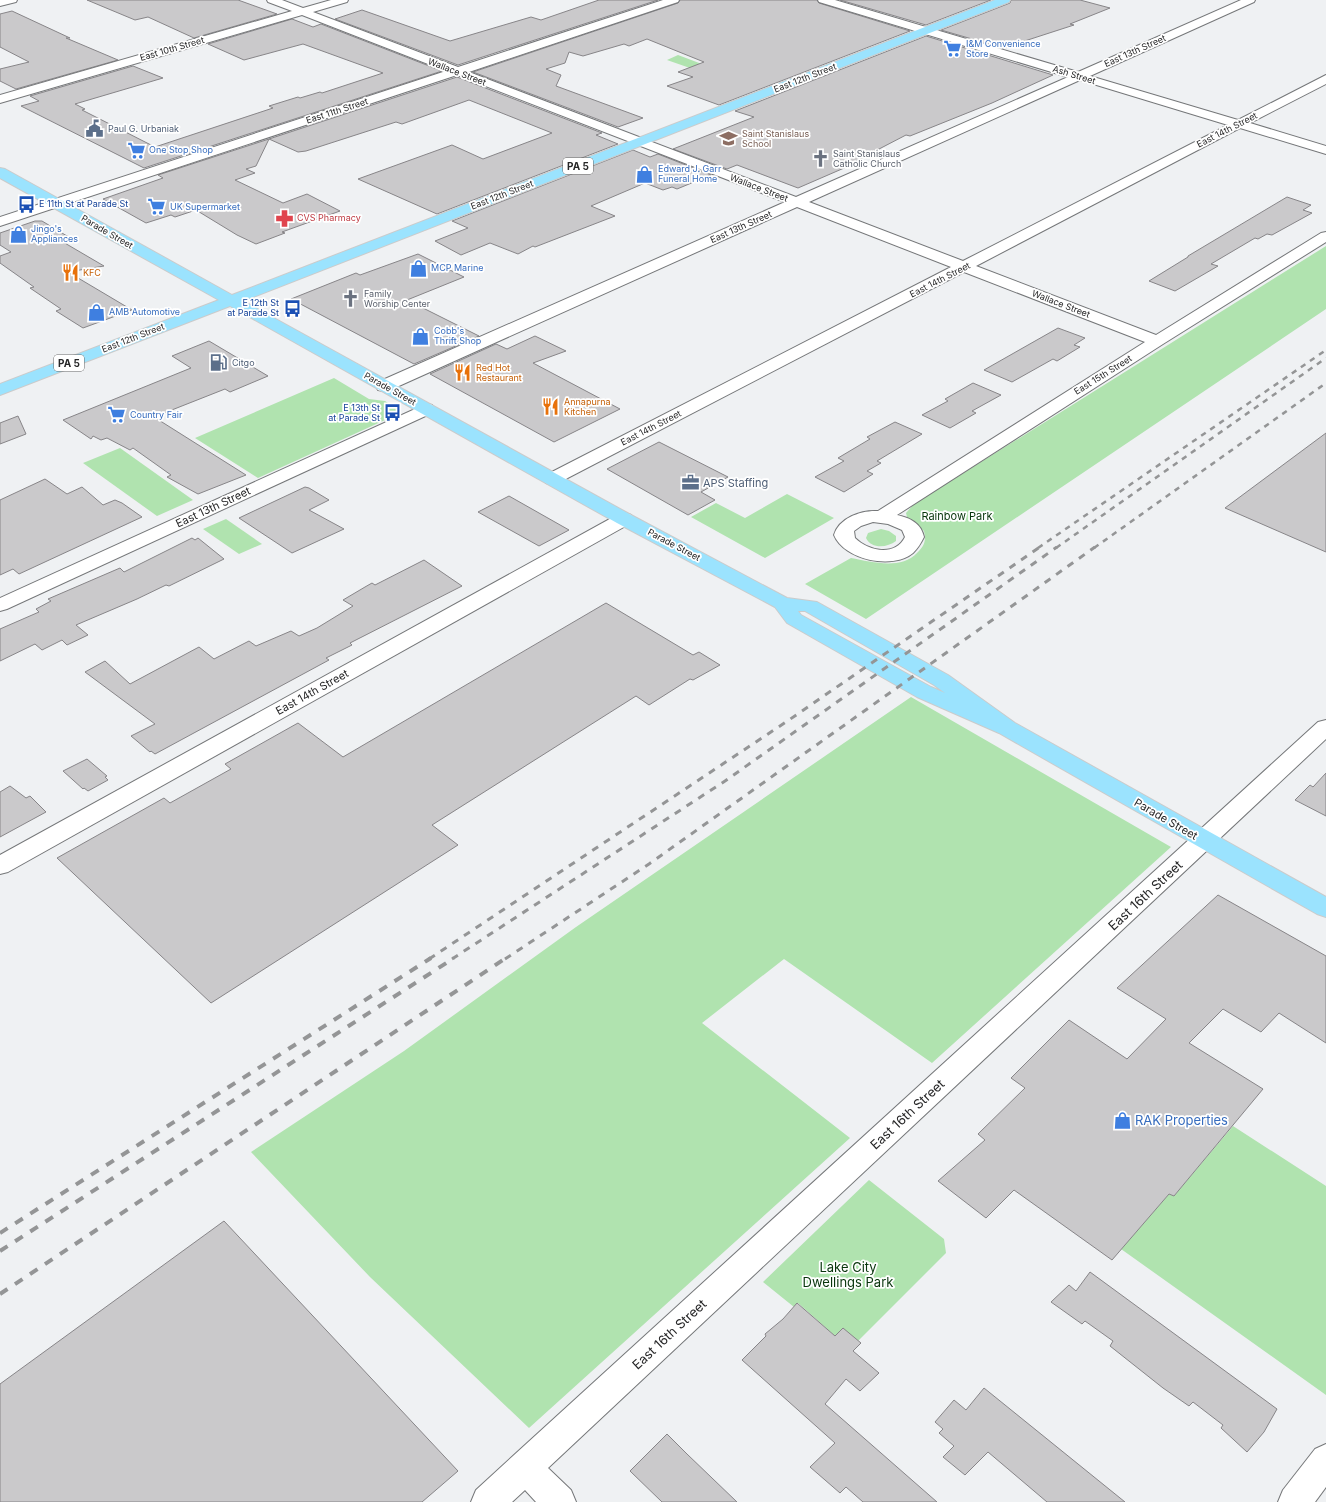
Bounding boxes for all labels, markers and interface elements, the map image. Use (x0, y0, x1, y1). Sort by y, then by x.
street label: East 13th Street (1102, 32, 1167, 69)
street label: East 10th Street (138, 34, 205, 63)
place label: I&M Convenience Store (966, 38, 1041, 59)
supermarket icon: I&M Convenience Store (943, 39, 963, 59)
street label: Wallace Street (427, 55, 488, 88)
street label: East 12th Street (772, 61, 838, 95)
street label: Ash Street (1051, 63, 1097, 86)
street label: East 11th Street (305, 95, 369, 126)
street label: East 14th Street (1195, 110, 1259, 150)
public building icon: Paul G. Urbaniak (85, 119, 105, 139)
place label: Paul G. Urbaniak (108, 123, 179, 134)
place label: Saint Stanislaus School (742, 128, 809, 149)
school or university icon: Saint Stanislaus School (719, 129, 739, 149)
supermarket icon: One Stop Shop (126, 140, 146, 160)
place label: One Stop Shop (149, 144, 214, 155)
place label: Saint Stanislaus Catholic Church (833, 148, 901, 169)
church icon: Saint Stanislaus Catholic Church (810, 149, 830, 169)
road number: PA 5 (563, 158, 593, 174)
place label: Edward J. Garr Funeral Home (658, 163, 722, 184)
shop icon: Edward J. Garr Funeral Home (635, 164, 655, 184)
street label: Wallace Street (729, 171, 790, 204)
street label: East 12th Street (469, 178, 535, 212)
bus stop icon: E 11th St at Parade St (16, 194, 36, 214)
supermarket icon: UK Supermarket (147, 197, 167, 217)
place label: E 11th St at Parade St (39, 198, 128, 209)
place label: UK Supermarket (170, 201, 240, 212)
pharmacy icon: CVS Pharmacy (274, 208, 294, 228)
street label: East 13th Street (708, 208, 773, 245)
street label: Parade Street (79, 212, 135, 251)
place label: CVS Pharmacy (297, 212, 361, 223)
place label: Jingo's Appliances (31, 223, 78, 244)
shop icon: Jingo's Appliances (8, 224, 28, 244)
shop icon: MCP Marine (408, 258, 428, 278)
street label: East 14th Street (908, 260, 972, 300)
place label: MCP Marine (431, 262, 483, 273)
restaurant icon: KFC (60, 263, 80, 283)
place label: KFC (83, 267, 101, 278)
street label: Wallace Street (1031, 287, 1092, 320)
place label: Family Worship Center (364, 288, 431, 309)
church icon: Family Worship Center (341, 289, 361, 309)
place label: E 12th St at Parade St (227, 297, 279, 318)
bus stop icon: E 12th St at Parade St (282, 298, 302, 318)
shop icon: AMB Automotive (86, 302, 106, 322)
place label: AMB Automotive (109, 306, 180, 317)
street label: East 12th Street (100, 321, 166, 355)
place label: Cobb's Thrift Shop (434, 325, 482, 346)
shop icon: Cobb's Thrift Shop (411, 326, 431, 346)
street label: East 15th Street (1072, 352, 1134, 397)
fuel station icon: Citgo (209, 353, 229, 373)
road number: PA 5 (54, 355, 84, 371)
place label: Citgo (232, 357, 255, 368)
place label: Red Hot Restaurant (476, 362, 522, 383)
restaurant icon: Red Hot Restaurant (453, 363, 473, 383)
street label: Parade Street (362, 370, 418, 407)
place label: Annapurna Kitchen (564, 396, 611, 417)
restaurant icon: Annapurna Kitchen (541, 397, 561, 417)
place label: E 13th St at Parade St (328, 402, 380, 423)
bus stop icon: E 13th St at Parade St (383, 403, 403, 423)
supermarket icon: Country Fair (107, 405, 127, 425)
street label: East 14th Street (619, 408, 683, 448)
place label: Country Fair (130, 409, 183, 420)
office icon: APS Staffing (680, 473, 700, 493)
place label: APS Staffing (703, 476, 768, 490)
street label: East 13th Street (173, 483, 253, 530)
park label: Rainbow Park (921, 509, 993, 523)
street label: Parade Street (646, 526, 702, 563)
street label: East 14th Street (273, 666, 351, 718)
street label: Parade Street (1132, 795, 1201, 843)
street label: East 16th Street (1105, 857, 1185, 933)
street label: East 16th Street (867, 1076, 947, 1152)
shop icon: RAK Properties (1112, 1110, 1132, 1130)
place label: RAK Properties (1135, 1112, 1228, 1128)
park label: Lake City Dwellings Park (803, 1259, 893, 1290)
street label: East 16th Street (629, 1296, 709, 1372)

